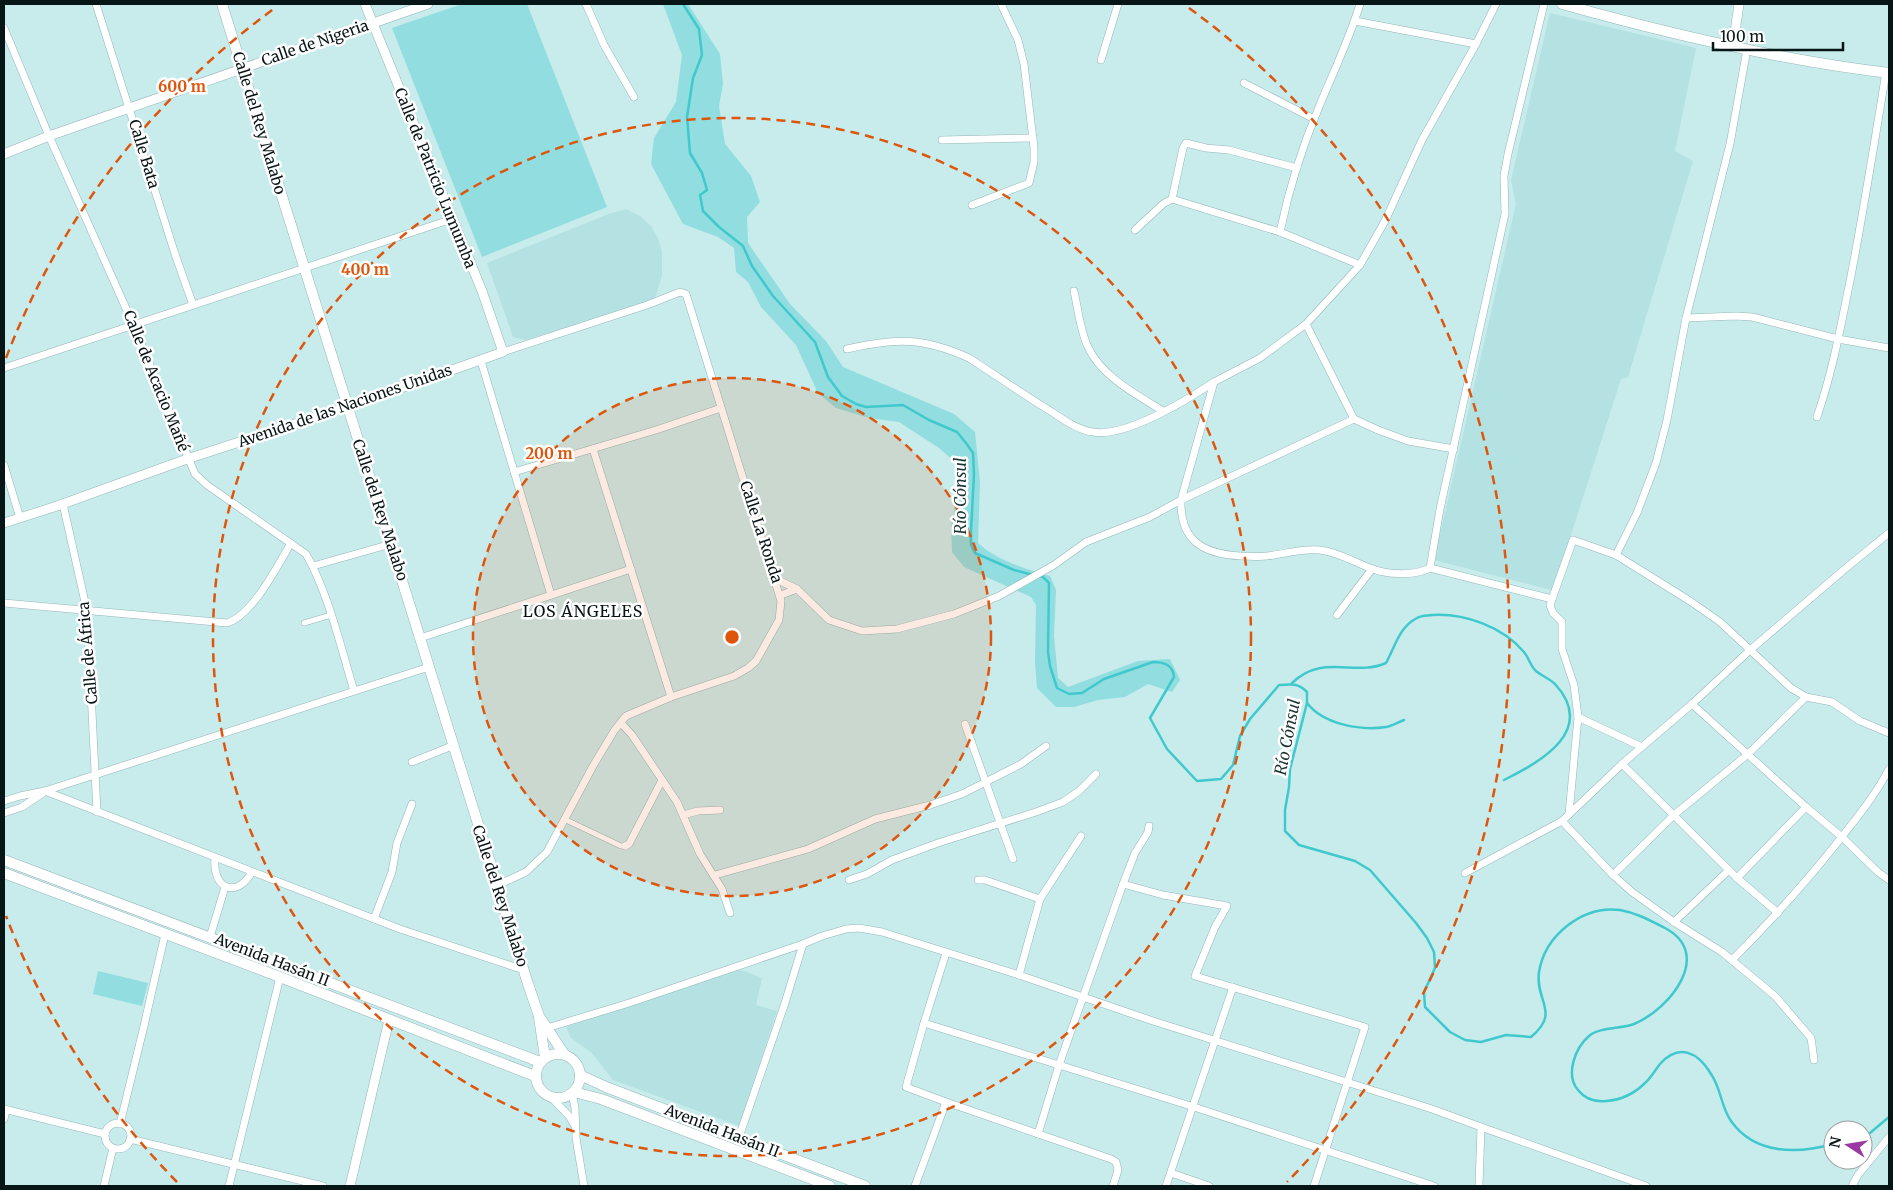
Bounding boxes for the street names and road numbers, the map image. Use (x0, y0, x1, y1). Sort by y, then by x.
street label: Calle de Nigeria (259, 15, 371, 70)
street label: Calle del Rey Malabo (229, 49, 290, 197)
street label: Calle de Patricio Lumumba (391, 85, 480, 271)
street label: Calle Bata (125, 117, 164, 191)
street label: Calle de Acacio Mañé (119, 307, 194, 454)
street label: Avenida de las Naciones Unidas (234, 360, 454, 451)
street label: Calle del Rey Malabo (349, 437, 412, 583)
street label: Calle La Ronda (736, 478, 787, 585)
street label: Calle de África (73, 601, 101, 705)
street label: Calle del Rey Malabo (469, 823, 532, 969)
street label: Avenida Hasán II (211, 928, 332, 990)
street label: Avenida Hasán II (661, 1099, 782, 1161)

